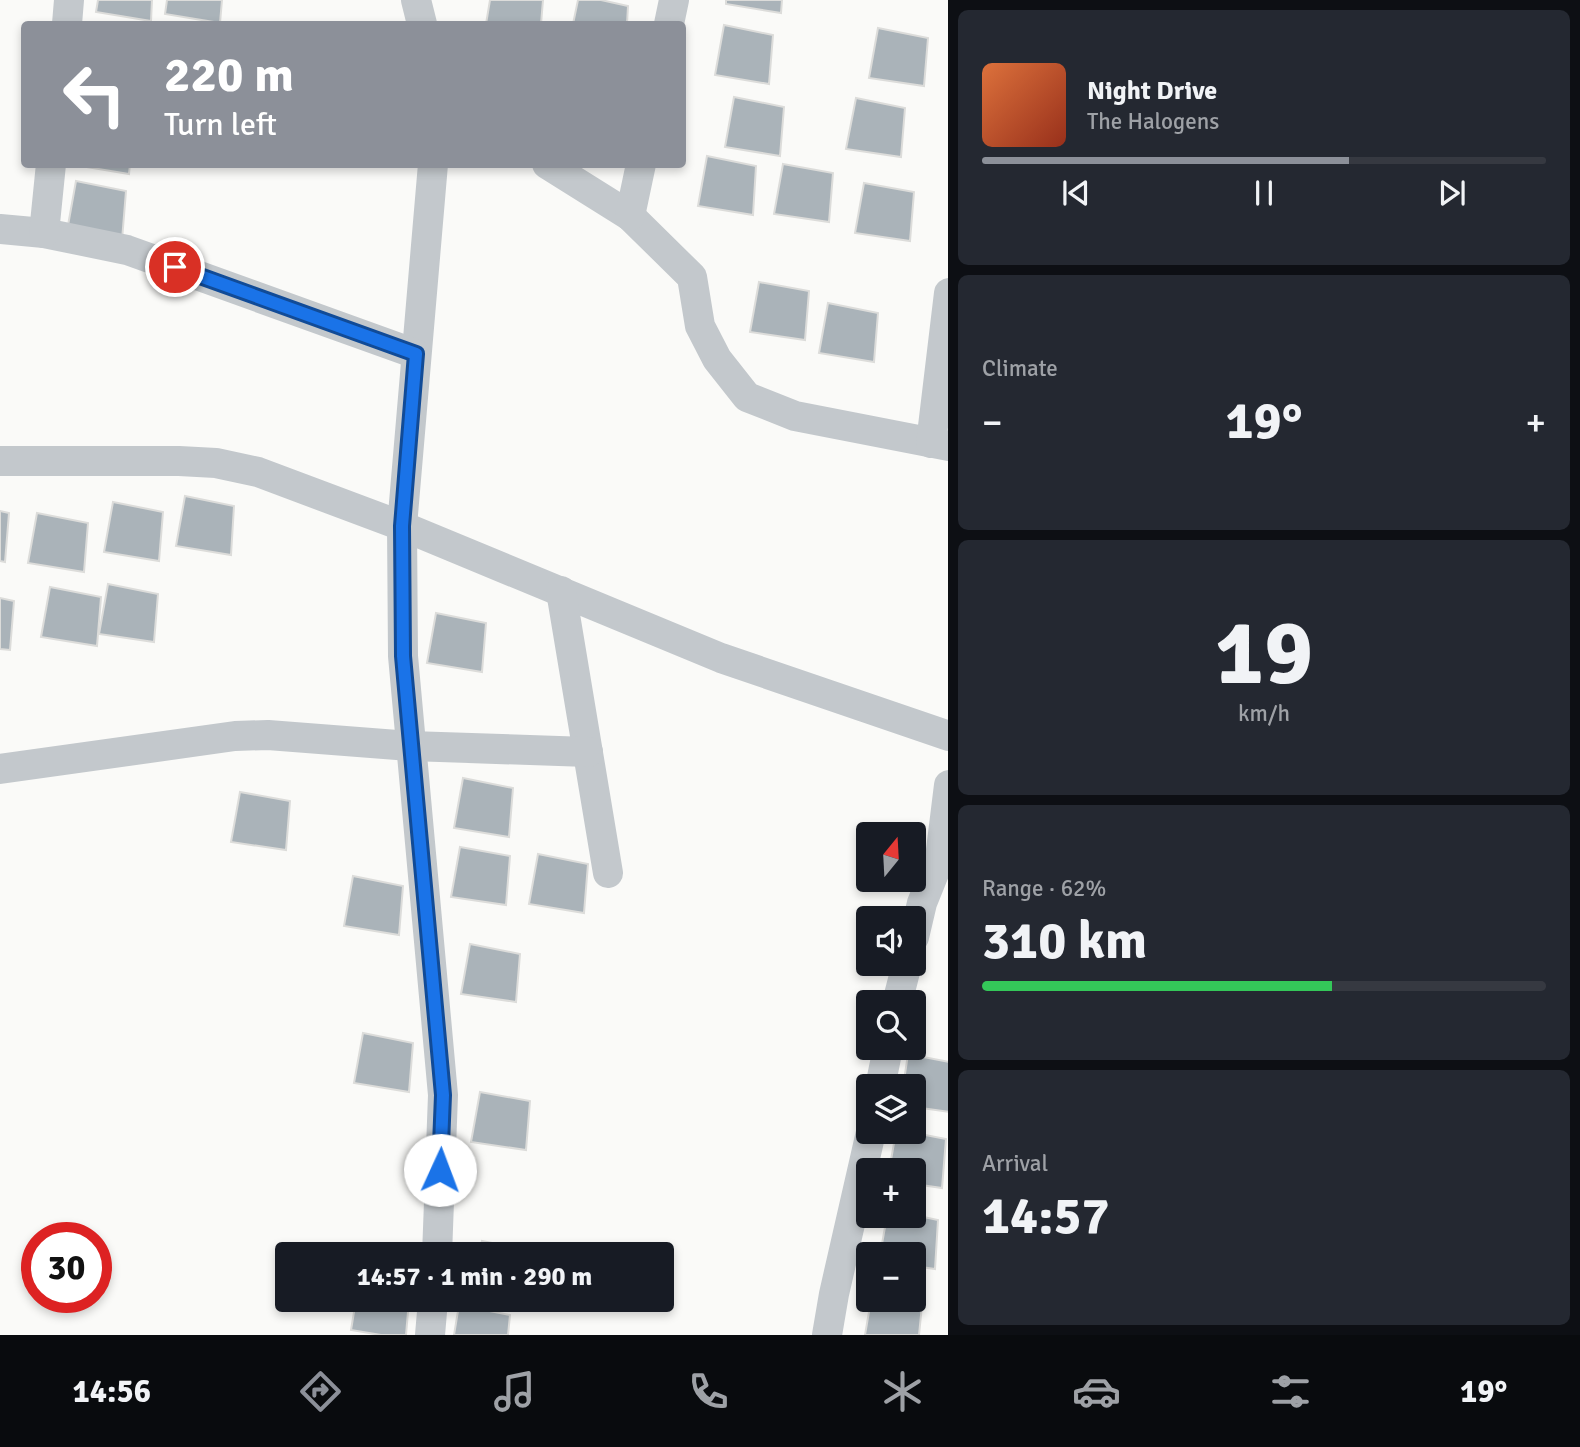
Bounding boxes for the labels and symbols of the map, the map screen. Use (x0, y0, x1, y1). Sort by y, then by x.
pin (145, 237, 205, 297)
north arrow (856, 822, 926, 892)
position arrow (403, 1133, 477, 1207)
speed limit sign: 30 (21, 1222, 112, 1313)

